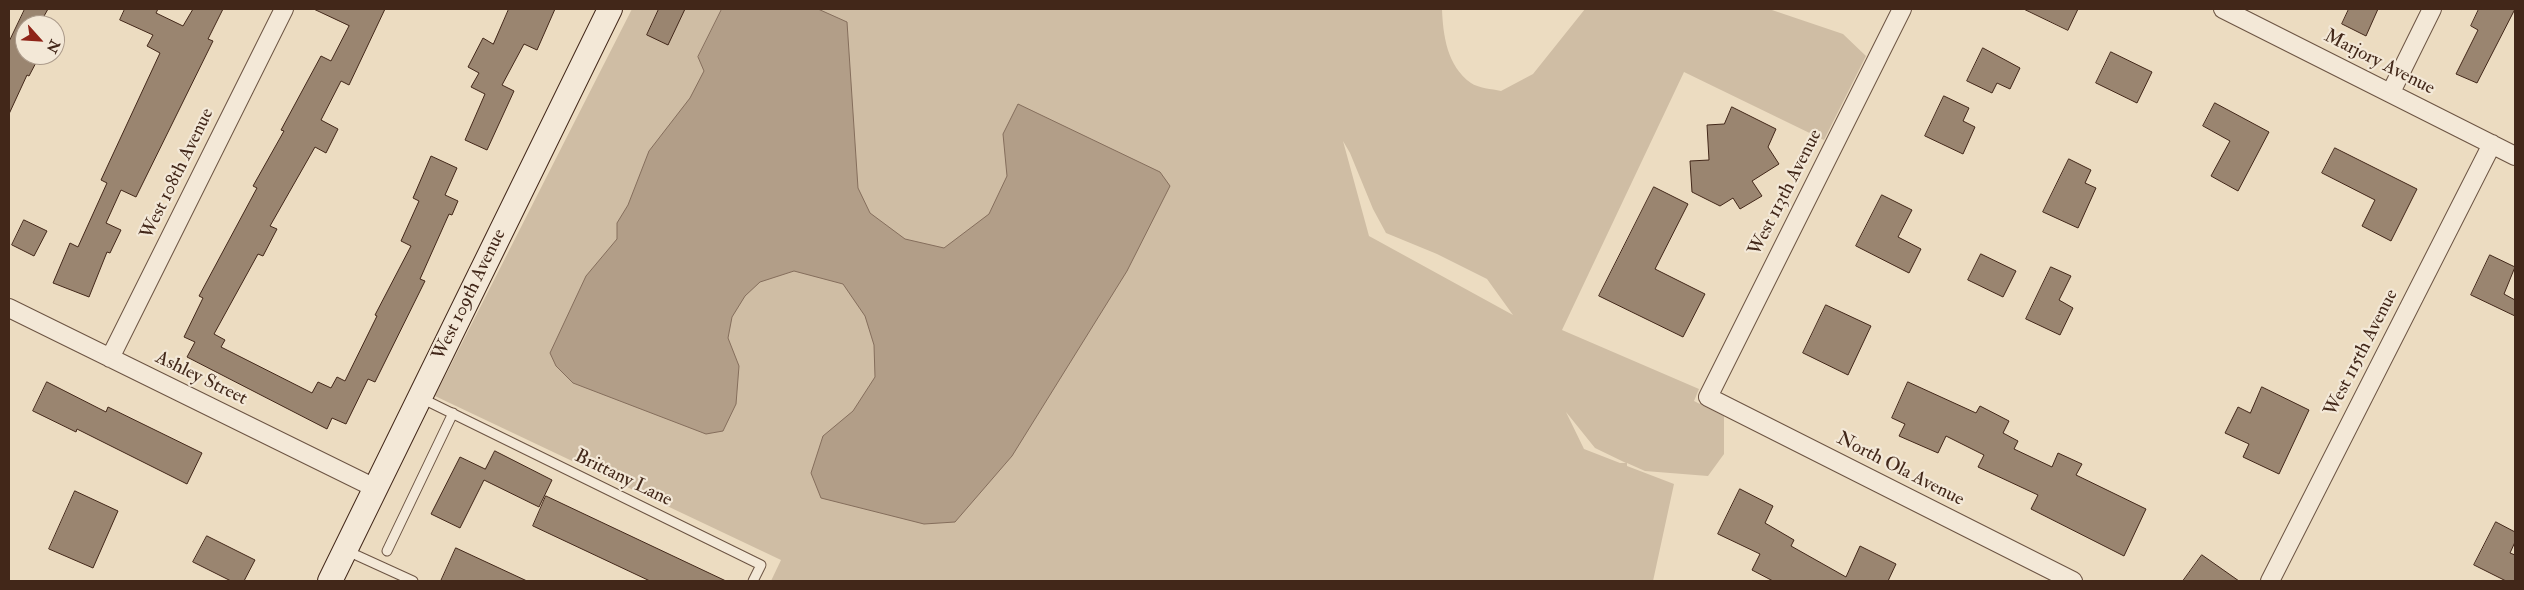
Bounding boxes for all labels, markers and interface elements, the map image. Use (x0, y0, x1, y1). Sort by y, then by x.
north arrow (15, 15, 65, 65)
street label: Marjory Avenue (2320, 25, 2438, 101)
text: N (43, 37, 63, 56)
street label: West 108th Avenue (136, 105, 220, 243)
street label: West 113th Avenue (1744, 126, 1828, 260)
street label: West 109th Avenue (428, 226, 512, 364)
street label: West 115th Avenue (2320, 286, 2404, 420)
street label: Ashley Street (151, 347, 251, 411)
street label: North Ola Avenue (1832, 428, 1968, 512)
street label: Brittany Lane (570, 446, 676, 512)

